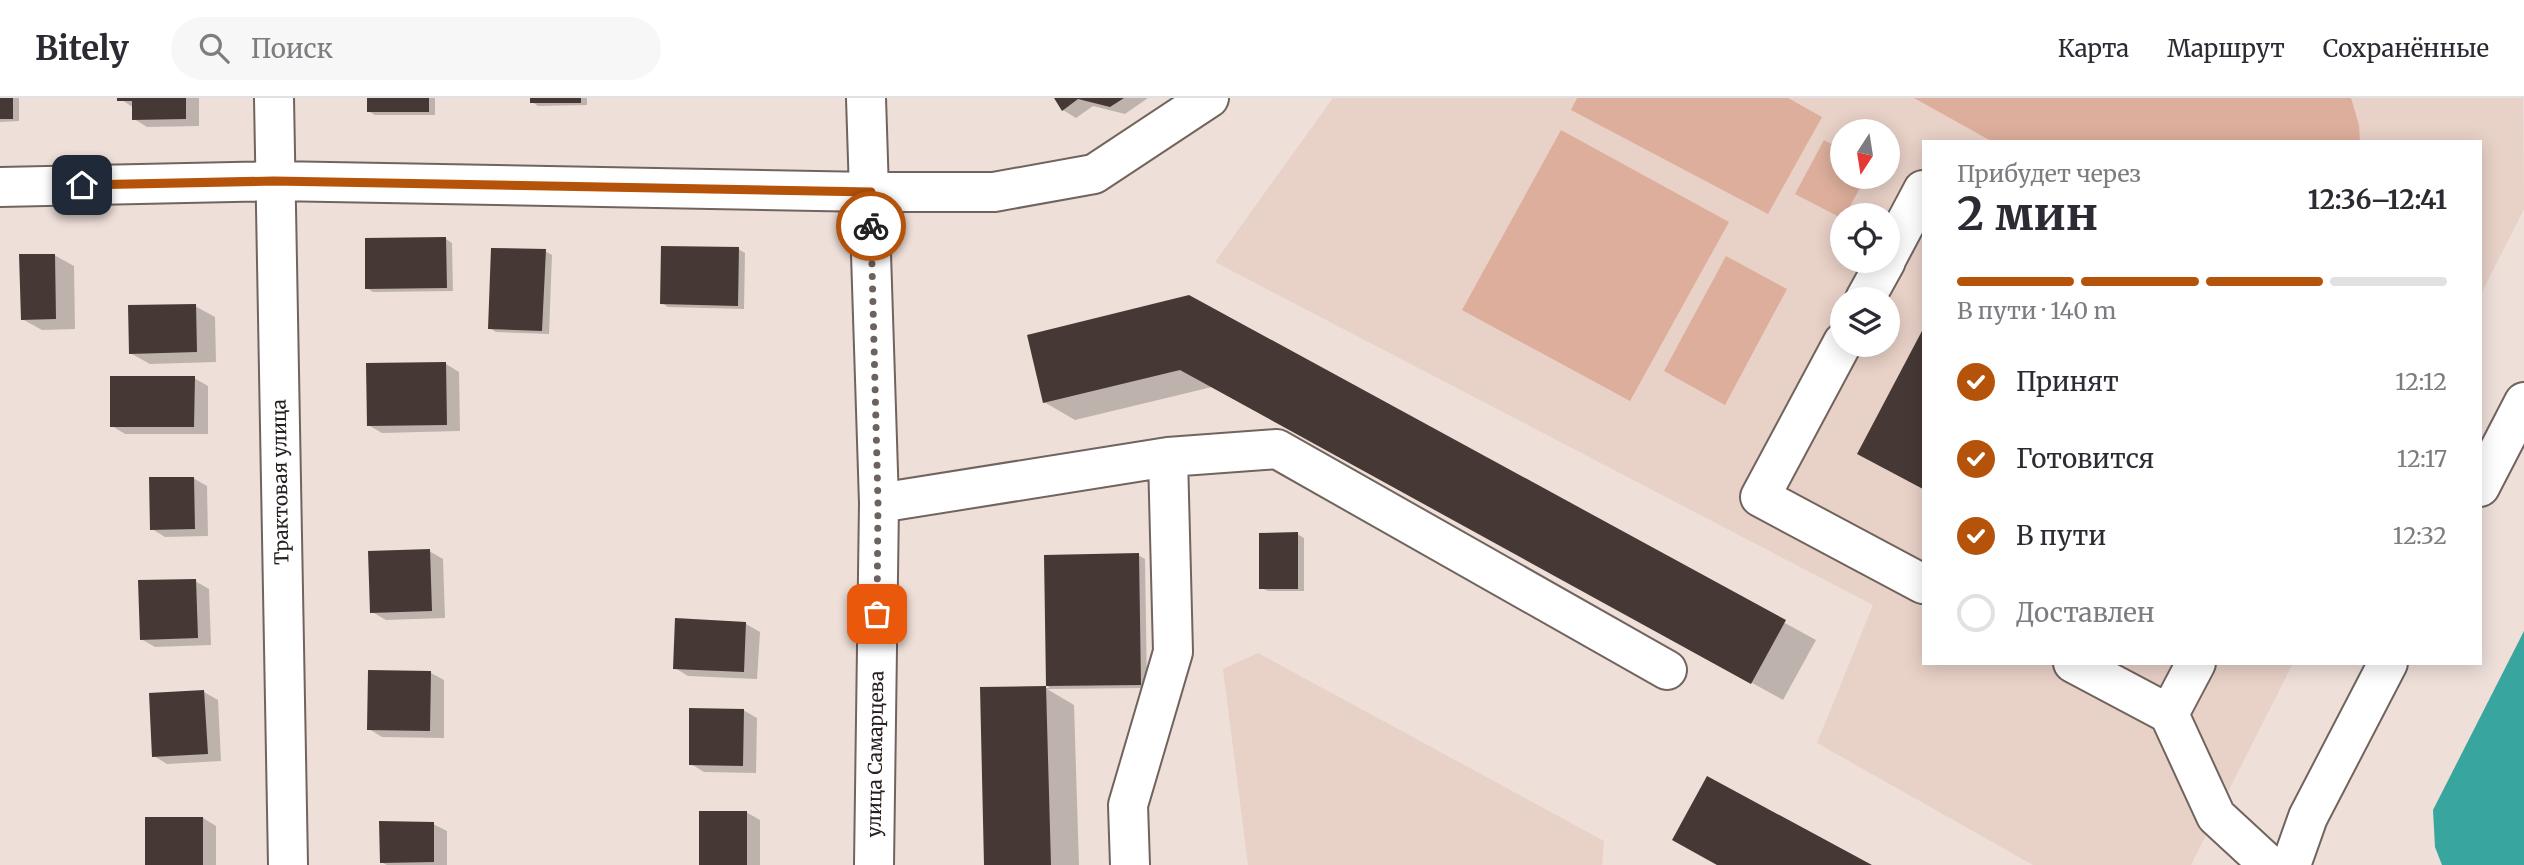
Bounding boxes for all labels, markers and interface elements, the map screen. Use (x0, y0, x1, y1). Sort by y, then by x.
search box (171, 17, 661, 80)
text: Bitely (35, 28, 129, 69)
icon: search (195, 29, 233, 67)
text: Поиск (251, 32, 333, 65)
text: Карта (2058, 33, 2129, 64)
text: Маршрут (2167, 33, 2285, 64)
text: Сохранённые (2323, 33, 2489, 64)
north arrow (1830, 119, 1900, 189)
map controls (1830, 119, 1900, 357)
pin (52, 155, 112, 215)
text: Прибудет через (1957, 159, 2141, 188)
icon: home (63, 166, 101, 204)
text: 12:36–12:41 (2308, 183, 2447, 216)
text: 2 мин (1957, 185, 2098, 243)
courier (836, 191, 906, 261)
button: locate (1830, 203, 1900, 273)
icon: bike (852, 207, 890, 245)
button: layers (1830, 287, 1900, 357)
text: В пути · 140 m (1957, 296, 2116, 325)
icon: check (1957, 363, 1995, 401)
text: Принят (2016, 365, 2119, 398)
text: 12:12 (2395, 367, 2447, 396)
street label: Трактовая улица (267, 399, 293, 565)
icon: check (1957, 440, 1995, 478)
text: Готовится (2016, 442, 2154, 475)
text: 12:17 (2397, 444, 2447, 473)
icon: check (1957, 517, 1995, 555)
text: В пути (2016, 519, 2106, 552)
text: 12:32 (2393, 521, 2447, 550)
pin (847, 584, 907, 644)
icon: bag (858, 595, 896, 633)
text: Доставлен (2016, 596, 2155, 629)
street label: улица Самарцева (862, 670, 888, 838)

